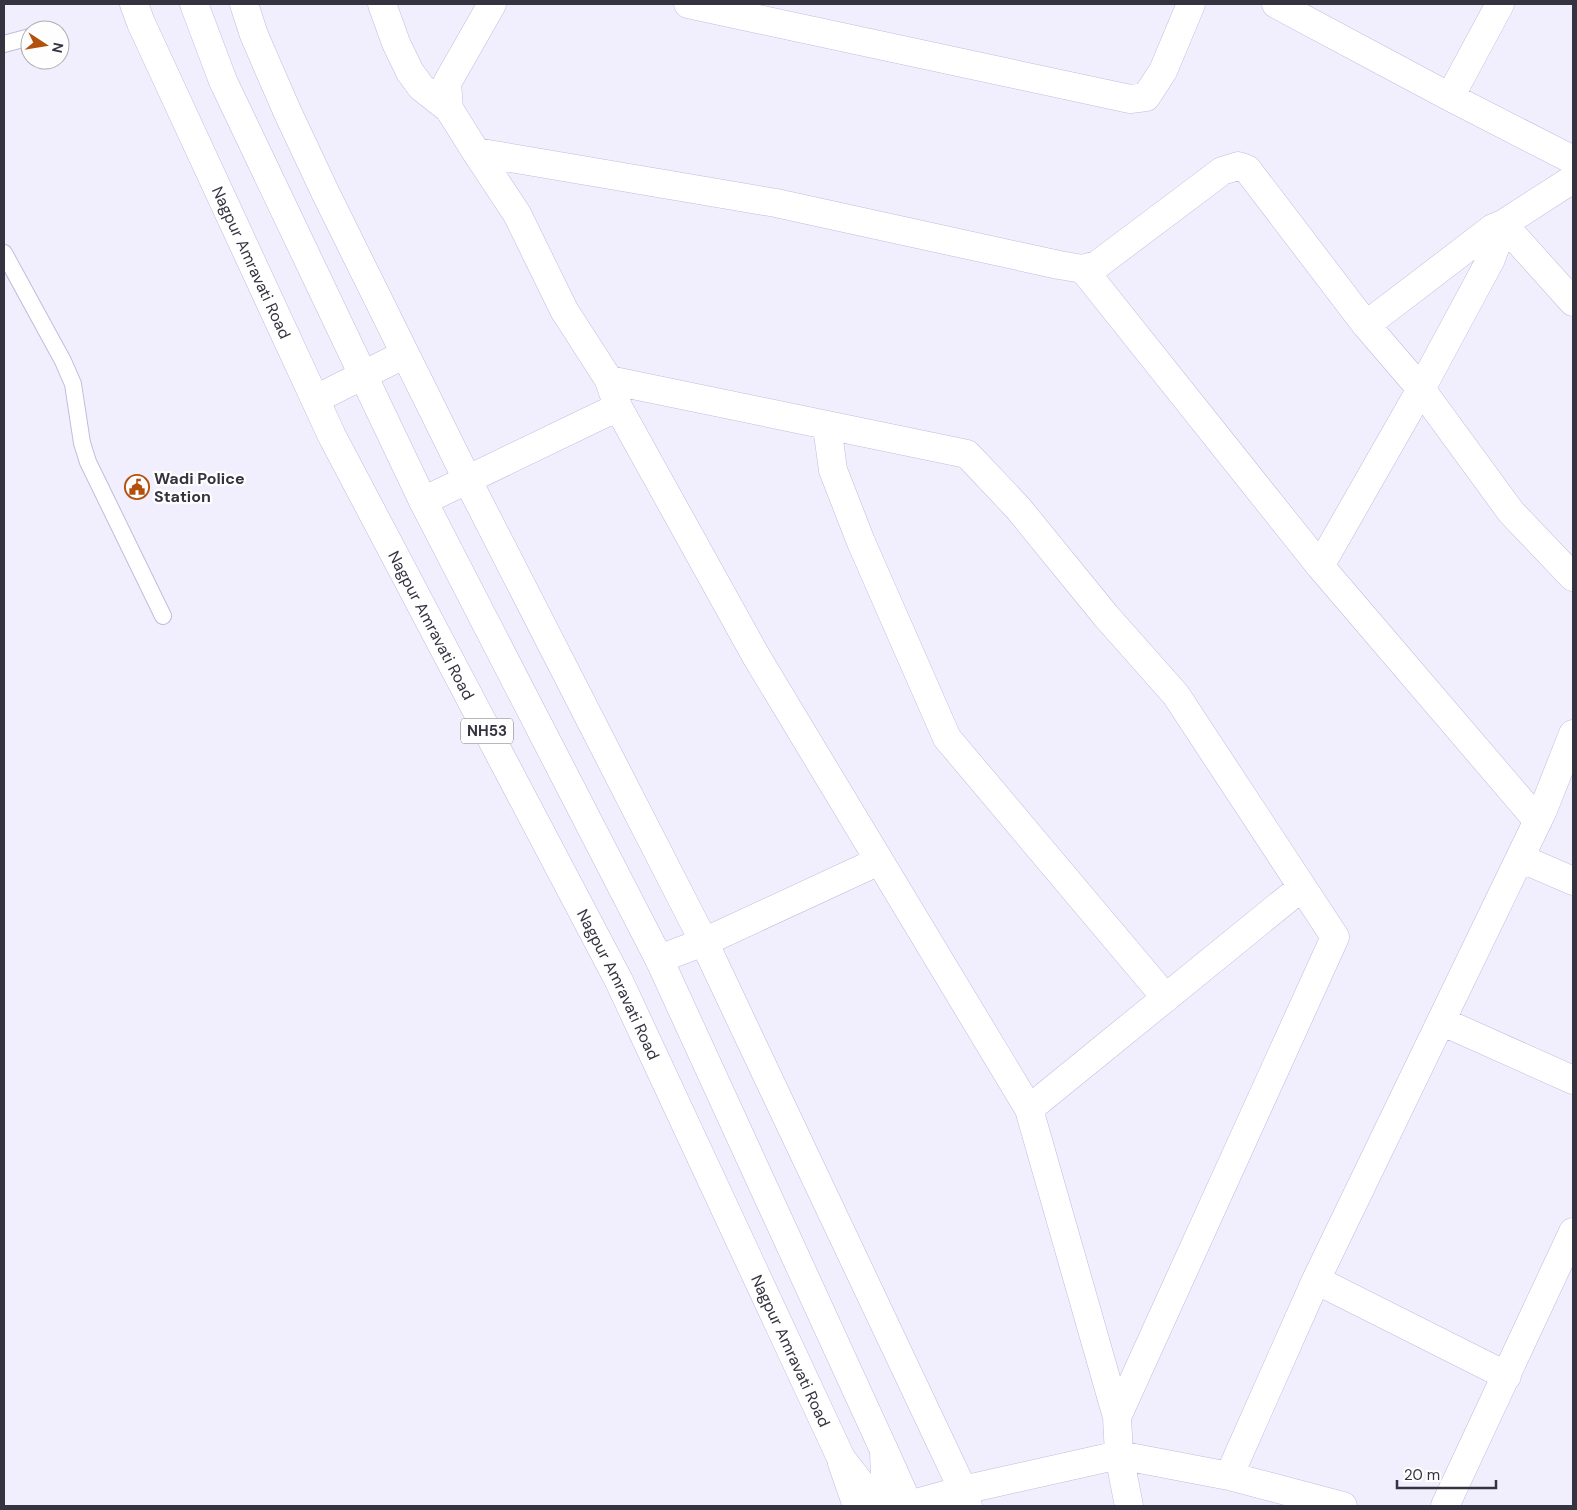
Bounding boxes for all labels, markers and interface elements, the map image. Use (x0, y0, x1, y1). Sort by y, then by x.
north arrow (20, 20, 70, 70)
text: N (48, 41, 68, 55)
street label: Nagpur Amravati Road (207, 183, 296, 342)
place label: Wadi Police Station (154, 468, 245, 507)
public building icon: Wadi Police Station (124, 474, 150, 500)
street label: Nagpur Amravati Road (384, 547, 479, 703)
road number: NH53 (461, 718, 513, 744)
street label: Nagpur Amravati Road (572, 905, 665, 1063)
street label: Nagpur Amravati Road (747, 1271, 836, 1430)
scale bar (1397, 1458, 1496, 1490)
text: 20 m (1404, 1465, 1440, 1485)

